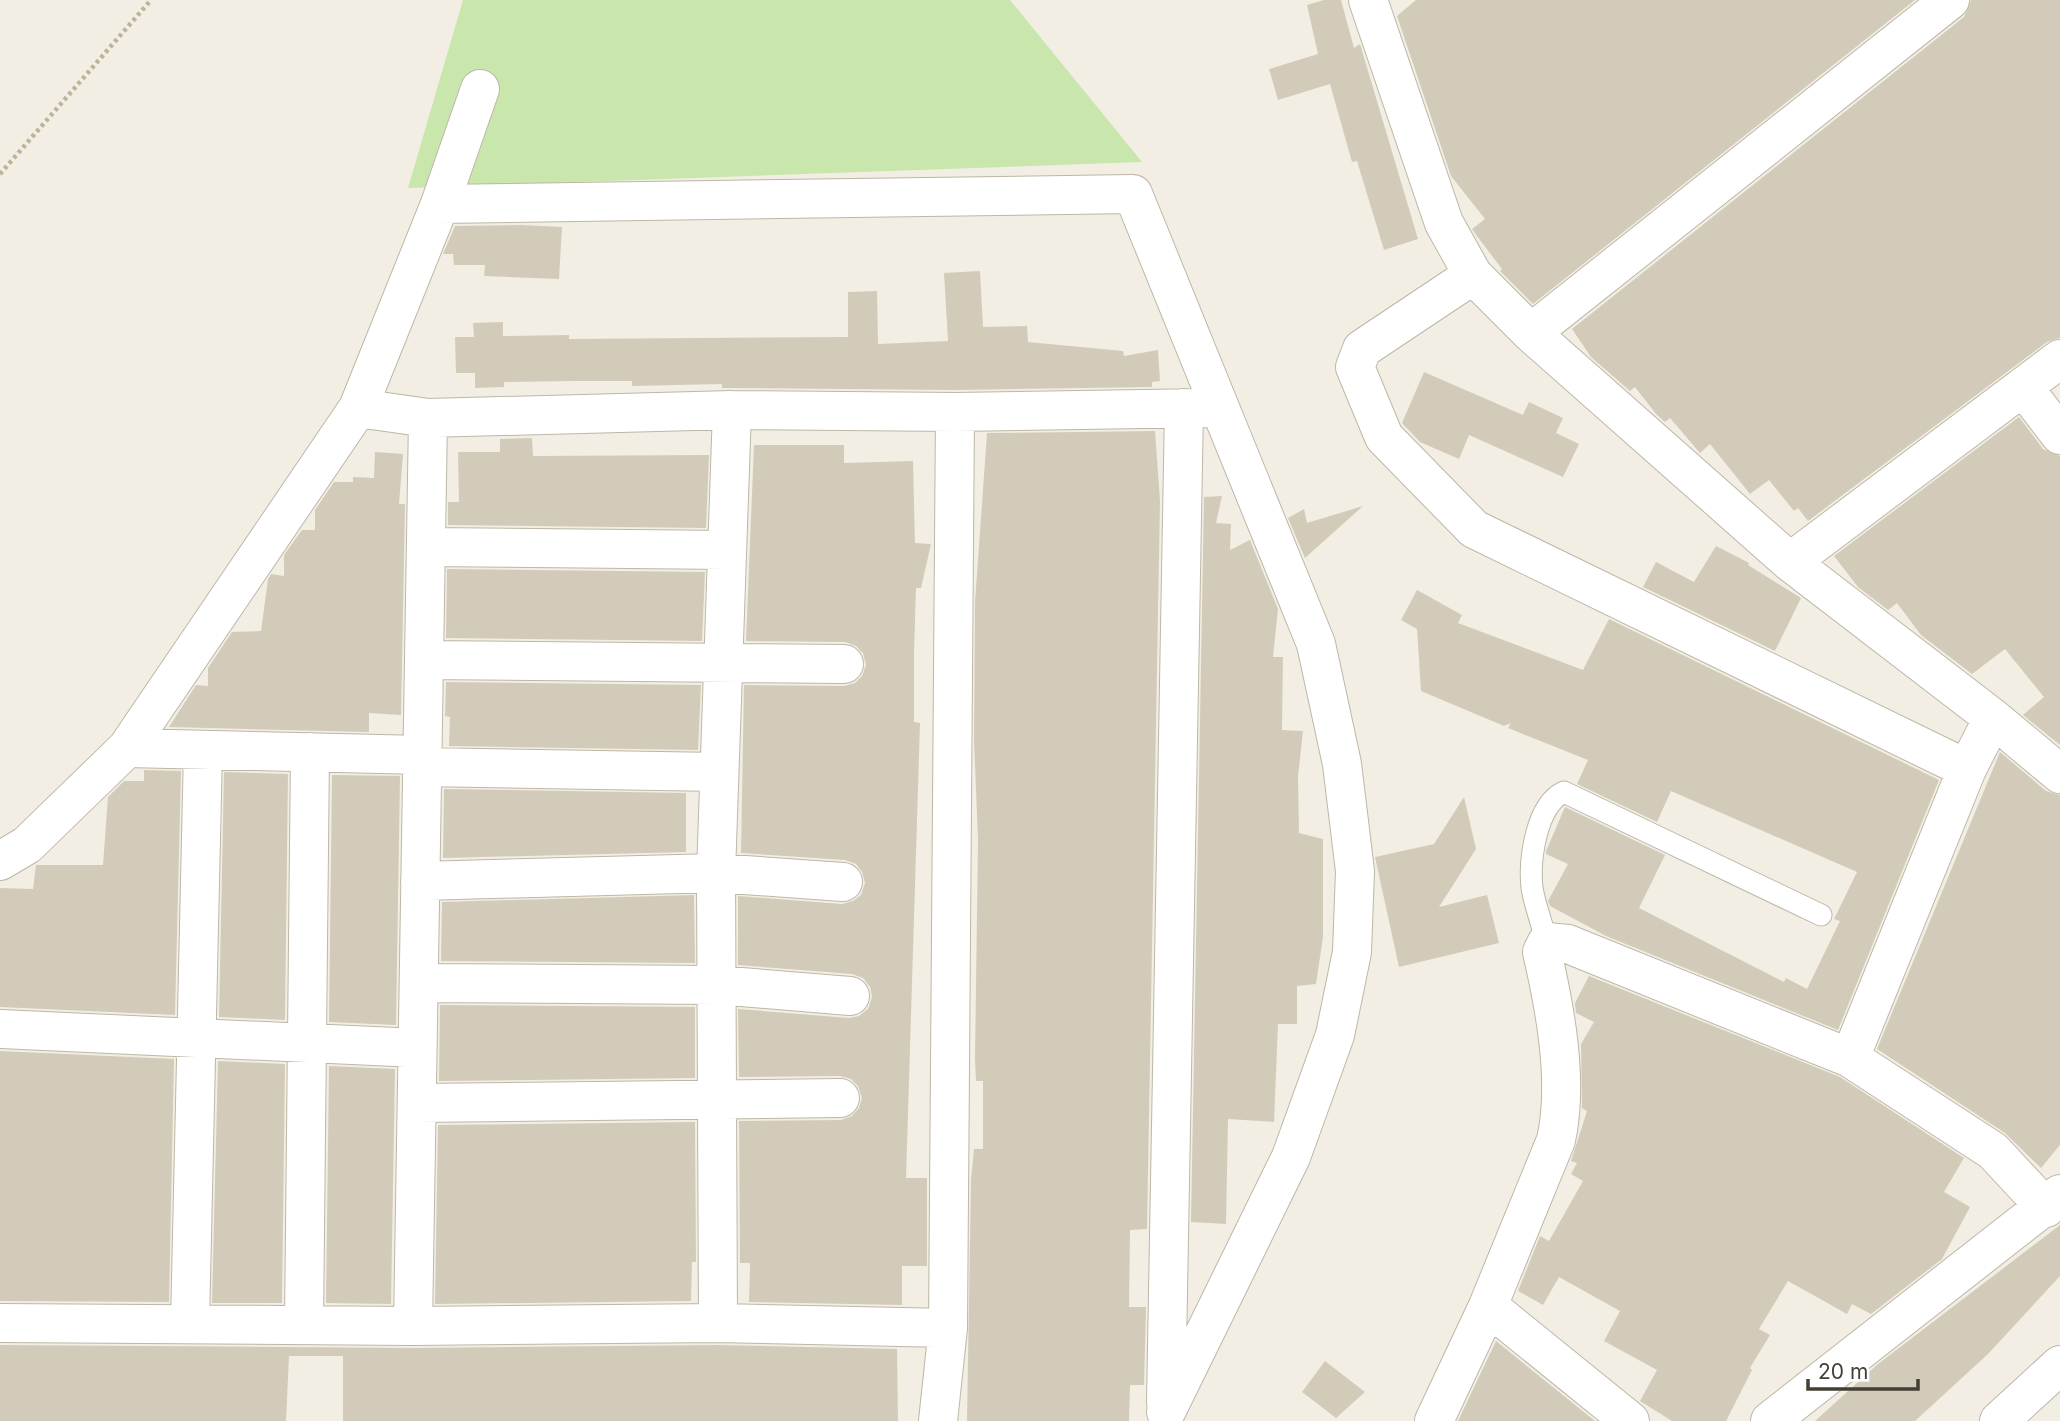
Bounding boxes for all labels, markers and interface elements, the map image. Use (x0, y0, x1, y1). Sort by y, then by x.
scale bar (1808, 1348, 1918, 1392)
text: 20 m (1818, 1359, 1868, 1384)

